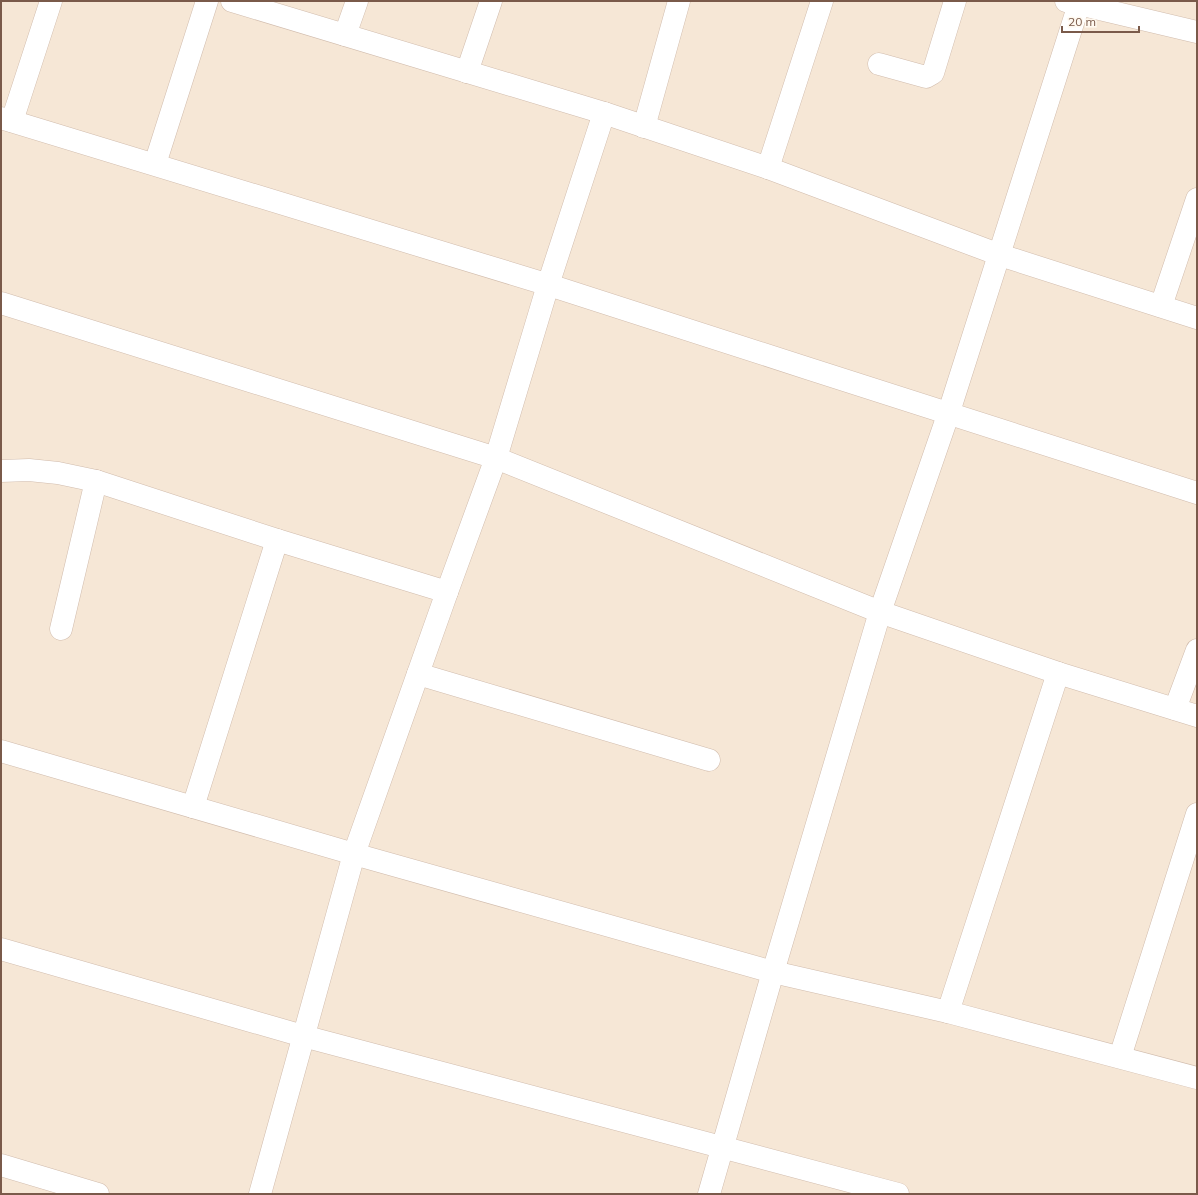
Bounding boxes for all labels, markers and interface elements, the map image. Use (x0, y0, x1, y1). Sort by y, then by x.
scale bar (1062, 8, 1139, 34)
text: 20 m (1068, 14, 1096, 29)

